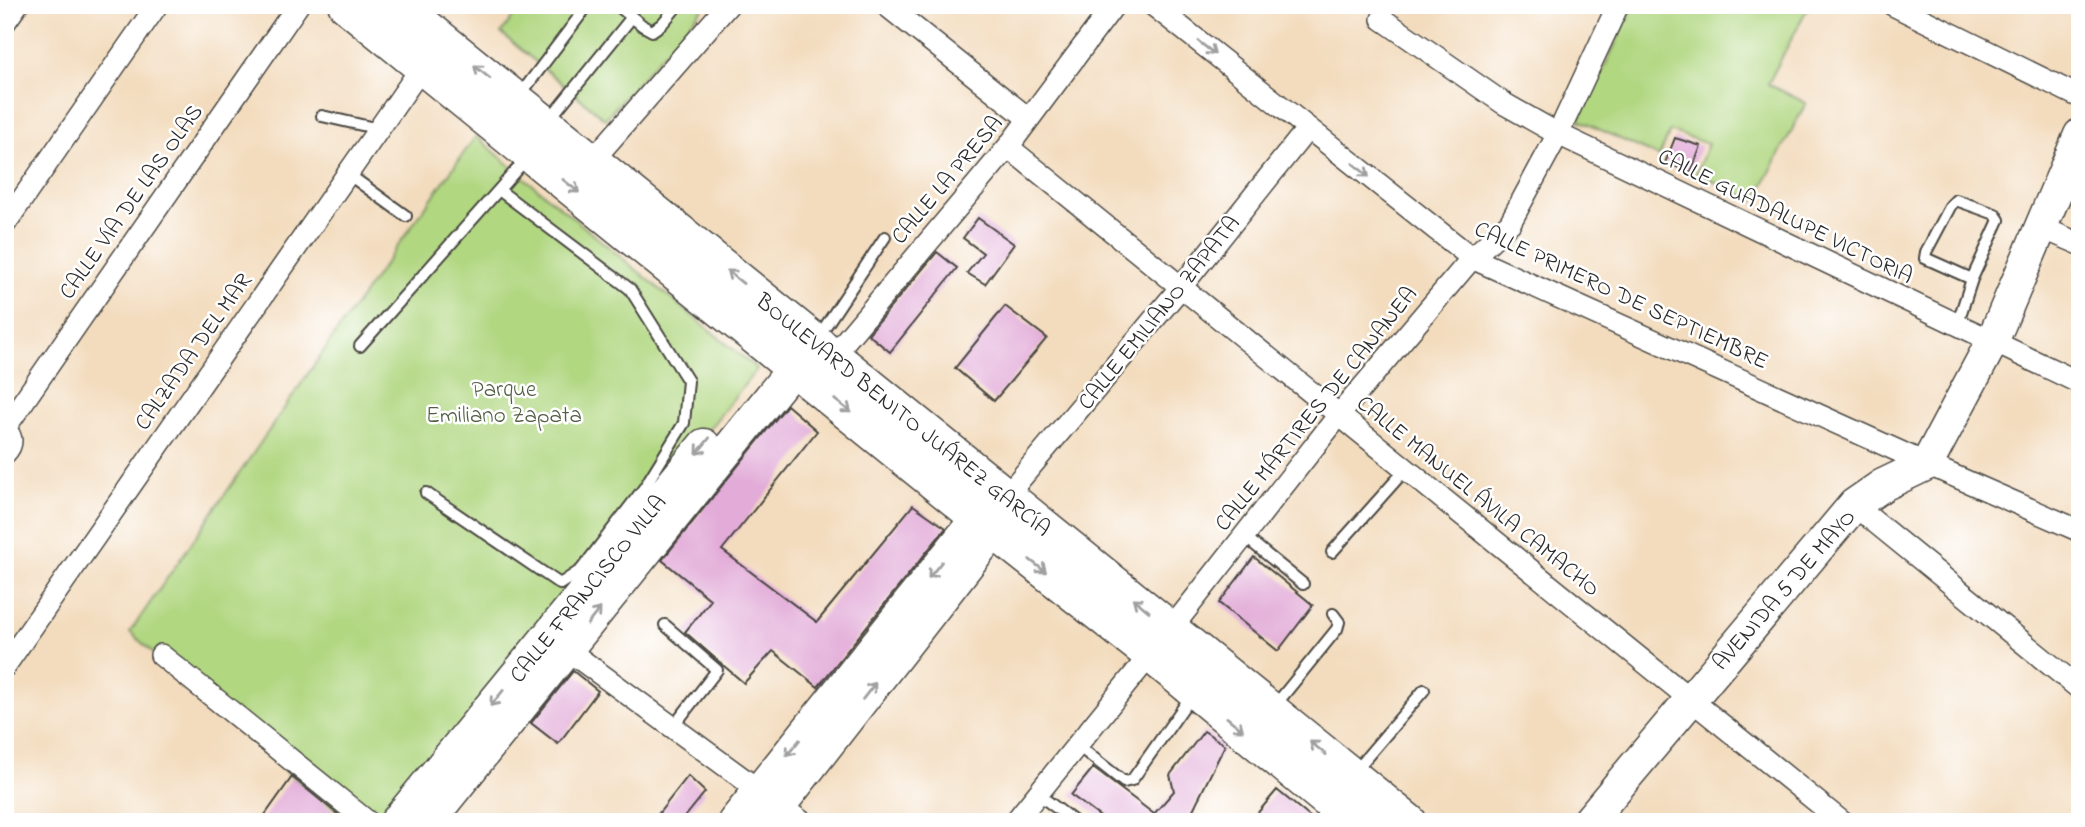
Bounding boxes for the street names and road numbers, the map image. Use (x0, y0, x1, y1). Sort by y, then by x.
street label: CALLE VÍA DE LAS OLAS (52, 98, 212, 307)
street label: CALLE LA PRESA (884, 109, 1012, 252)
street label: CALLE GUADALUPE VICTORIA (1652, 141, 1918, 294)
street label: CALLE EMILIANO ZAPATA (1071, 209, 1249, 418)
street label: CALLE PRIMERO DE SEPTIEMBRE (1468, 213, 1773, 379)
street label: CALZADA DEL MAR (127, 267, 261, 438)
street label: CALLE MÁRTIRES DE CANANEA (1207, 279, 1426, 539)
street label: BOULEVARD BENITO JUÁREZ GARCÍA (747, 285, 1058, 546)
street label: CALLE MANUEL ÁVILA CAMACHO (1349, 387, 1607, 606)
street label: CALLE FRANCISCO VILLA (503, 488, 675, 691)
street label: AVENIDA 5 DE MAYO (1705, 503, 1864, 679)

